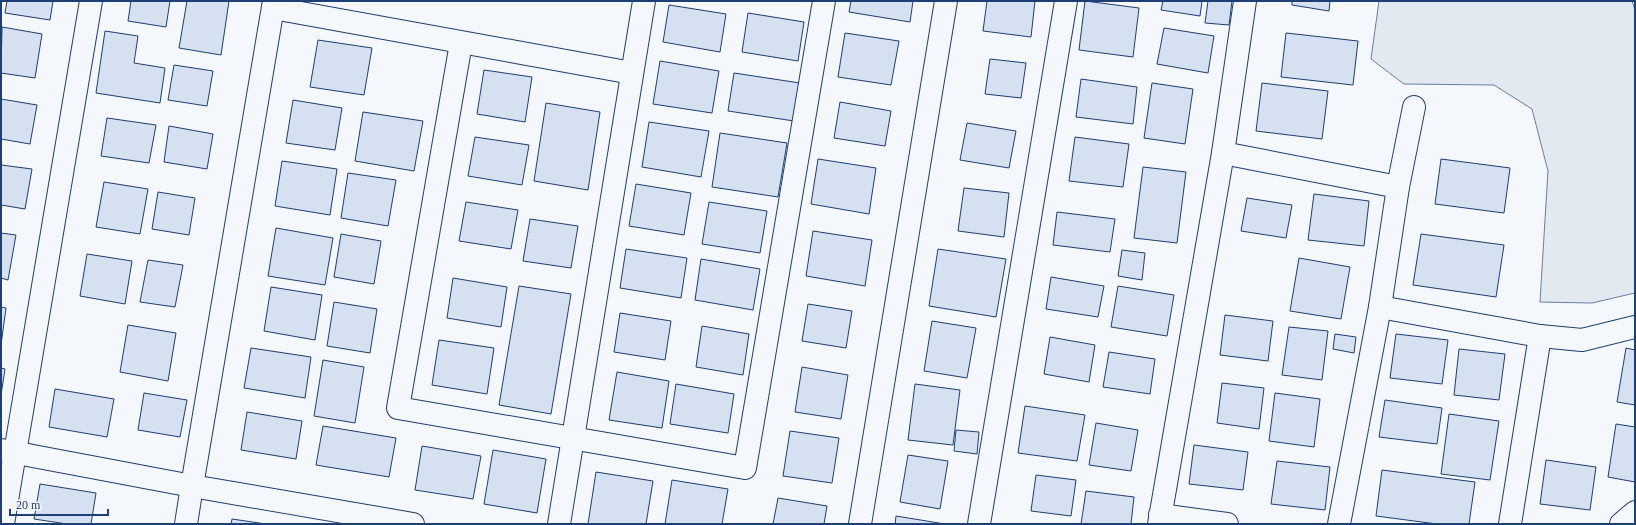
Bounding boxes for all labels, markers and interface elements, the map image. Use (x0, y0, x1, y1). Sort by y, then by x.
scale bar (10, 491, 108, 517)
text: 20 m (16, 498, 41, 512)

